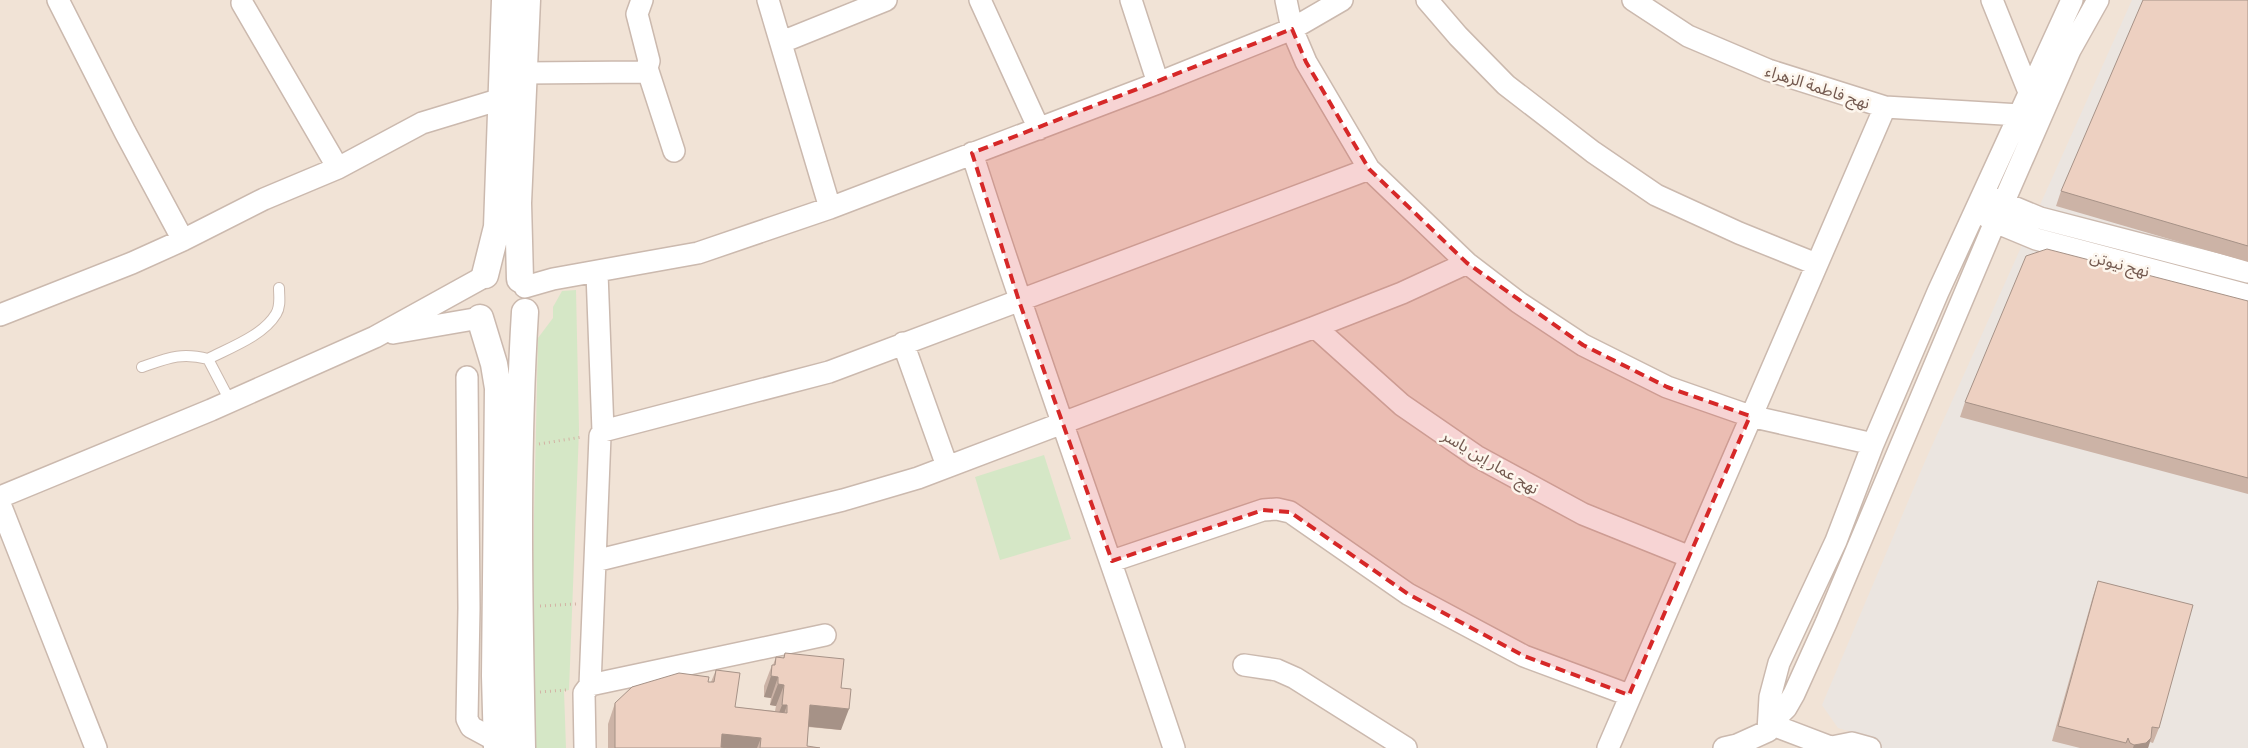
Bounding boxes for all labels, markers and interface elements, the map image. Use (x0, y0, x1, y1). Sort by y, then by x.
street label: نهج فاطمة الزهراء (1762, 60, 1873, 116)
street label: نهج نيوتن (2087, 246, 2152, 284)
street label: نهج عمار إبن ياسر (1436, 424, 1543, 501)

